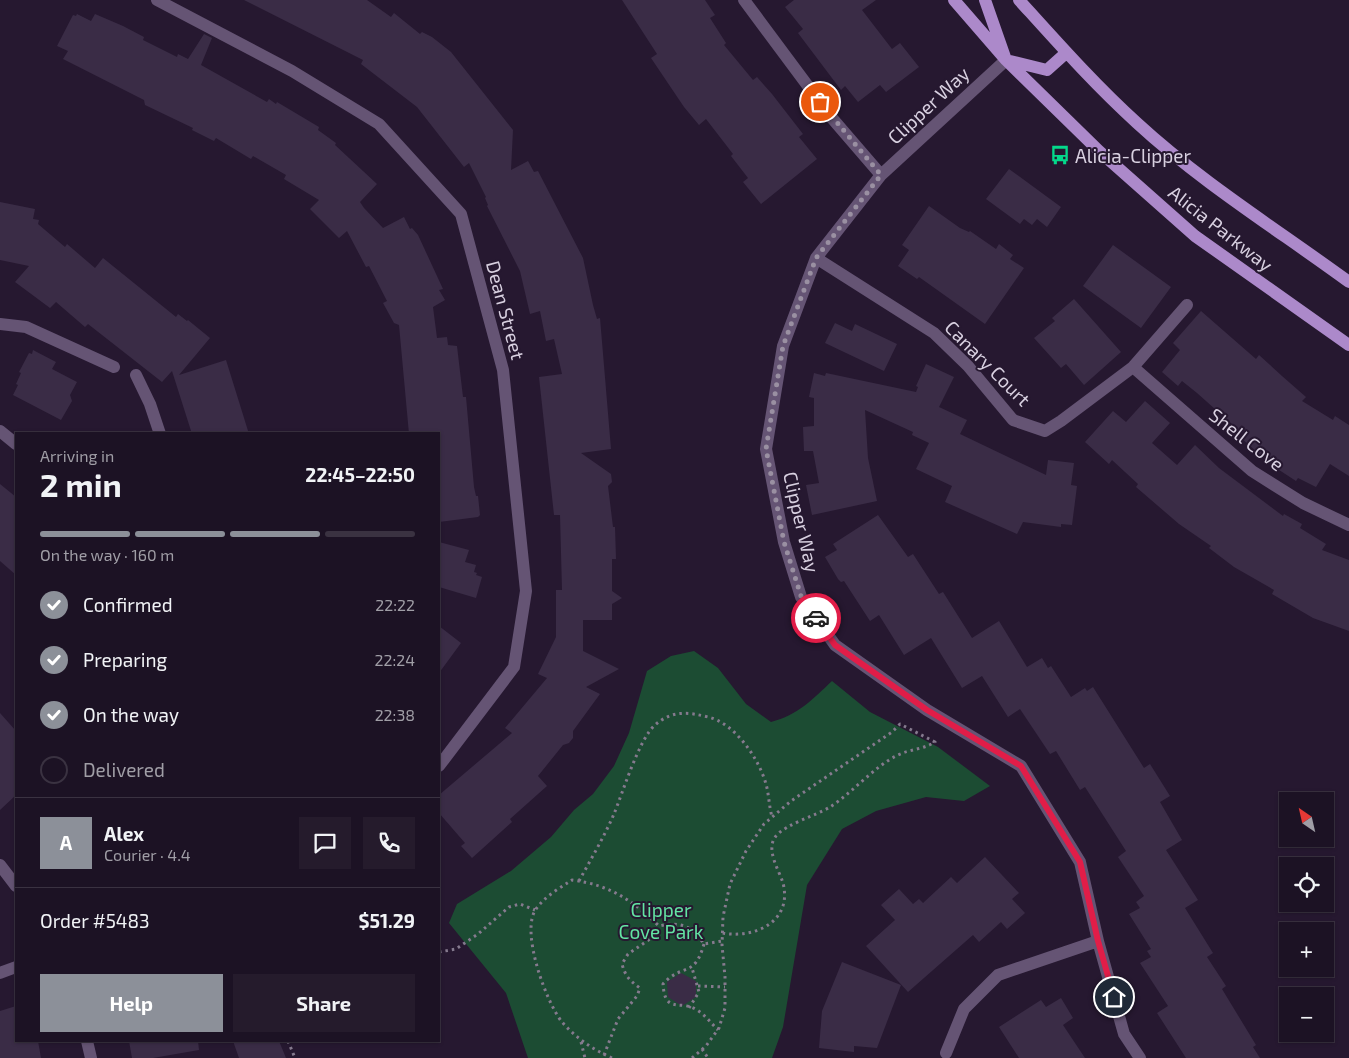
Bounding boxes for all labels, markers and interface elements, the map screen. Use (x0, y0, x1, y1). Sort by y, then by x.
street label: Clipper Way (883, 61, 973, 149)
pin (799, 81, 841, 123)
icon: bag (806, 88, 834, 116)
bus stop icon: Alicia-Clipper (1049, 144, 1071, 166)
place label: Alicia-Clipper (1075, 144, 1192, 167)
street label: Alicia Parkway (1164, 180, 1278, 276)
street label: Dean Street (482, 258, 530, 362)
street label: Canary Court (940, 315, 1036, 411)
street label: Shell Cove (1205, 403, 1289, 475)
text: Arriving in (40, 446, 114, 465)
text: 22:45–22:50 (305, 463, 415, 486)
text: 2 min (40, 465, 122, 503)
street label: Clipper Way (779, 469, 825, 575)
text: On the way · 160 m (40, 545, 174, 564)
icon: check (40, 591, 68, 619)
text: Confirmed (83, 593, 173, 616)
courier (791, 593, 841, 643)
text: 22:22 (375, 595, 415, 614)
icon: car (802, 604, 830, 632)
icon: check (40, 646, 68, 674)
text: Preparing (83, 648, 167, 671)
text: 22:24 (374, 650, 415, 669)
icon: check (40, 701, 68, 729)
text: On the way (83, 703, 179, 726)
text: 22:38 (375, 705, 415, 724)
text: Delivered (83, 758, 165, 781)
north arrow (1279, 792, 1334, 848)
map controls (1279, 792, 1334, 1042)
button: chat (299, 817, 351, 869)
button: phone (363, 817, 415, 869)
text: Alex (104, 822, 144, 845)
text: A (60, 831, 72, 854)
text: Courier · 4.4 (104, 845, 191, 864)
button: locate (1279, 857, 1334, 912)
park label: Clipper Cove Park (619, 898, 704, 943)
text: Order #5483 (40, 909, 150, 932)
text: $51.29 (358, 909, 415, 932)
button: + (1279, 922, 1334, 977)
button: Help (40, 974, 223, 1032)
button: Share (233, 974, 415, 1032)
pin (1093, 976, 1135, 1018)
icon: home (1100, 983, 1128, 1011)
button: − (1279, 987, 1334, 1042)

